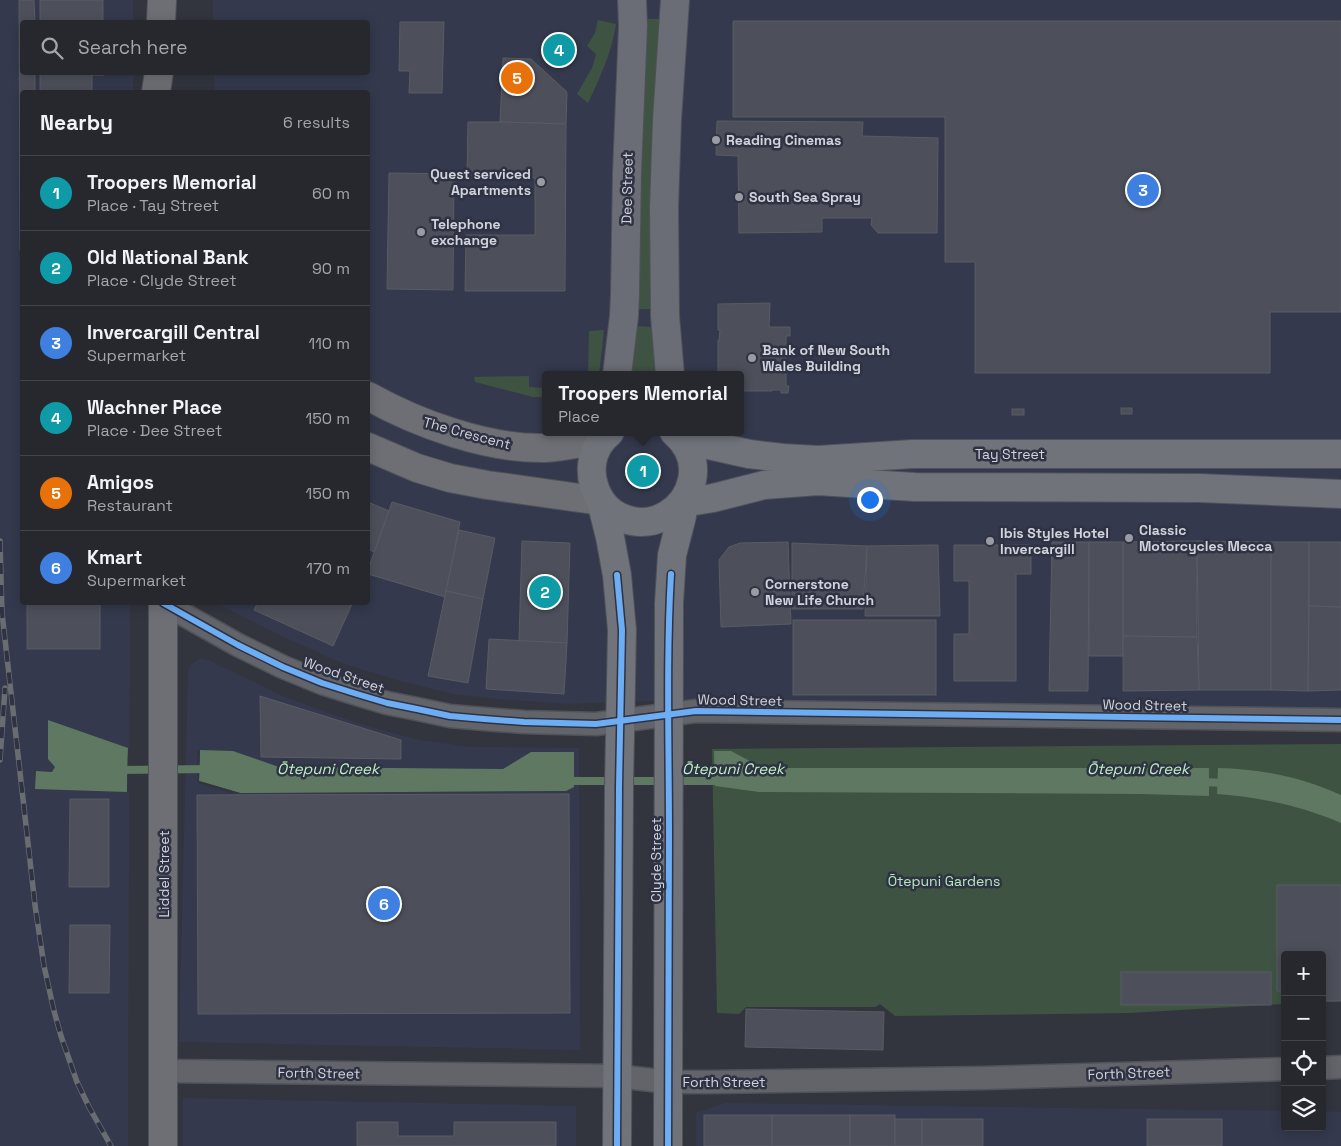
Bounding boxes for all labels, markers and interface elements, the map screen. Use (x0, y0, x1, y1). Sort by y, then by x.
search box (20, 20, 370, 75)
pin: 4 (543, 31, 575, 69)
icon: search (38, 34, 66, 62)
text: Search here (78, 35, 188, 60)
pin: 5 (501, 59, 533, 97)
text: Nearby (40, 109, 113, 136)
text: 6 results (283, 112, 350, 133)
place label: Reading Cinemas (726, 131, 841, 149)
marker: Reading Cinemas (710, 134, 722, 146)
street label: Dee Street (617, 152, 637, 224)
place label: Quest serviced Apartments (430, 165, 531, 199)
text: Troopers Memorial (87, 170, 257, 195)
pin: 3 (1127, 171, 1159, 209)
marker: Quest serviced Apartments (535, 176, 547, 188)
text: 1 (52, 183, 60, 204)
text: 60 m (312, 183, 350, 204)
place label: South Sea Spray (749, 188, 861, 206)
marker: South Sea Spray (733, 191, 745, 203)
text: Place · Tay Street (87, 195, 219, 216)
place label: Telephone exchange (431, 215, 501, 249)
marker: Telephone exchange (415, 226, 427, 238)
text: Old National Bank (87, 245, 249, 270)
text: 2 (51, 258, 61, 279)
text: 90 m (312, 258, 350, 279)
text: Place · Clyde Street (87, 270, 237, 291)
text: Invercargill Central (87, 320, 260, 345)
text: 3 (51, 333, 61, 354)
text: 110 m (308, 333, 350, 354)
place label: Bank of New South Wales Building (762, 341, 890, 375)
text: Supermarket (87, 345, 186, 366)
marker: Bank of New South Wales Building (746, 352, 758, 364)
popup (542, 371, 744, 436)
text: Troopers Memorial (558, 381, 728, 406)
text: Wachner Place (87, 395, 222, 420)
text: Place (558, 406, 600, 427)
text: 4 (51, 408, 61, 429)
text: 150 m (306, 408, 350, 429)
street label: The Crescent (421, 413, 513, 453)
text: Place · Dee Street (87, 420, 222, 441)
street label: Tay Street (975, 445, 1045, 463)
pin: 1 (627, 452, 659, 490)
text: Amigos (87, 470, 154, 495)
text: 5 (51, 483, 61, 504)
text: 150 m (306, 483, 350, 504)
your location (857, 487, 883, 513)
text: Restaurant (87, 495, 173, 516)
place label: Classic Motorcycles Mecca (1139, 521, 1272, 555)
place label: Ibis Styles Hotel Invercargill (1000, 524, 1109, 558)
marker: Classic Motorcycles Mecca (1123, 532, 1135, 544)
marker: Ibis Styles Hotel Invercargill (984, 535, 996, 547)
text: Kmart (87, 545, 142, 570)
text: 6 (51, 558, 61, 579)
text: 170 m (306, 558, 350, 579)
text: Supermarket (87, 570, 186, 591)
pin: 2 (529, 573, 561, 611)
place label: Cornerstone New Life Church (765, 575, 874, 609)
marker: Cornerstone New Life Church (749, 586, 761, 598)
street label: Wood Street (301, 653, 387, 697)
street label: Wood Street (697, 690, 783, 710)
street label: Wood Street (1102, 695, 1188, 715)
water label: Ōtepuni Creek (277, 759, 381, 778)
water label: Ōtepuni Creek (682, 759, 786, 778)
water label: Ōtepuni Creek (1087, 759, 1191, 778)
street label: Clyde Street (647, 818, 665, 902)
street label: Liddel Street (155, 830, 173, 918)
park label: Ōtepuni Gardens (888, 872, 1000, 890)
pin: 6 (368, 885, 400, 923)
map controls (1281, 951, 1326, 1131)
button: + (1281, 951, 1326, 996)
button: − (1281, 996, 1326, 1041)
button: locate (1281, 1041, 1326, 1086)
street label: Forth Street (277, 1063, 361, 1083)
street label: Forth Street (1087, 1063, 1171, 1083)
street label: Forth Street (683, 1073, 765, 1091)
button: layers (1281, 1086, 1326, 1131)

